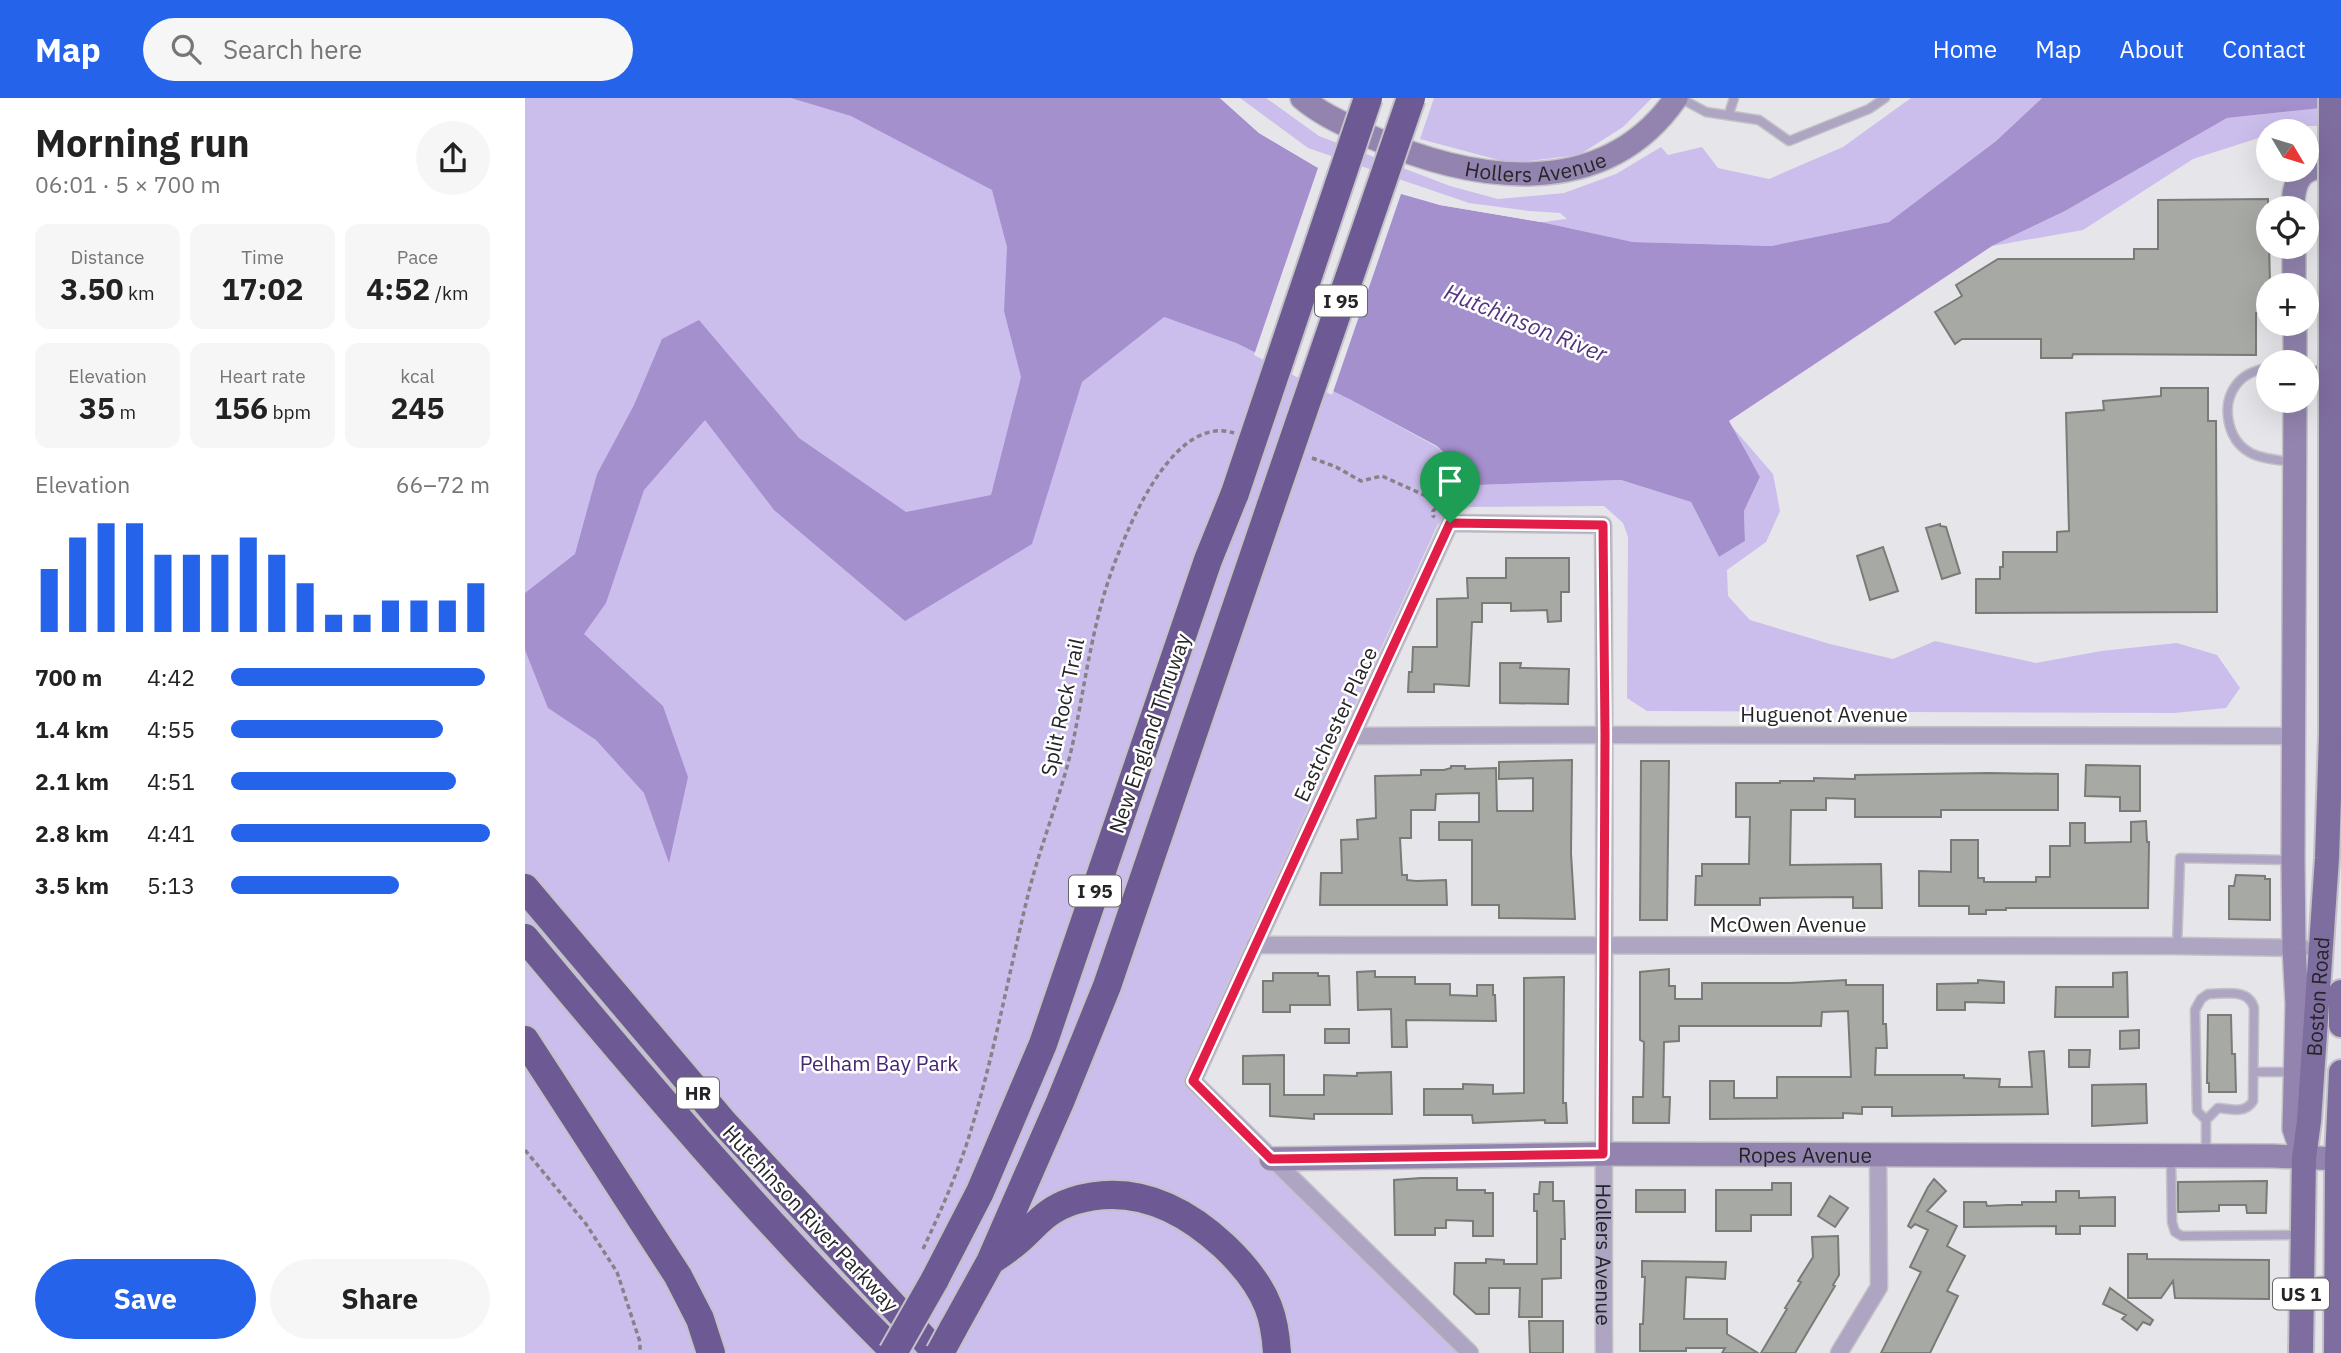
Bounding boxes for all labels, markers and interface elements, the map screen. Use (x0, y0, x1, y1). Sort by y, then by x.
search box (143, 18, 633, 81)
text: Map (35, 28, 101, 71)
icon: search (167, 30, 205, 68)
text: Search here (223, 32, 362, 66)
text: Home (1933, 33, 1997, 65)
text: Map (2035, 33, 2081, 65)
text: About (2119, 33, 2184, 65)
text: Contact (2222, 33, 2306, 65)
text: Morning run (35, 118, 250, 167)
north arrow (2256, 119, 2319, 182)
map controls (2256, 119, 2319, 413)
button: share (416, 121, 490, 195)
street label: Hollers Avenue (1463, 145, 1610, 188)
text: 06:01 · 5 × 700 m (35, 169, 221, 199)
button: locate (2256, 196, 2319, 259)
text: Distance (70, 245, 145, 269)
text: Time (241, 245, 284, 269)
text: Pace (397, 245, 438, 269)
text: 3.50 (60, 269, 124, 308)
text: 17:02 (222, 269, 303, 308)
text: 4:52 (366, 269, 430, 308)
button: + (2256, 273, 2319, 336)
water label: Hutchinson River (1440, 276, 1612, 368)
text: km (124, 281, 155, 305)
text: /km (430, 281, 469, 305)
road number: I 95 (1315, 286, 1367, 316)
button: − (2256, 350, 2319, 413)
text: Elevation (68, 364, 147, 388)
text: Heart rate (219, 364, 306, 388)
text: kcal (400, 364, 435, 388)
text: 35 (79, 388, 115, 427)
text: 156 (214, 388, 268, 427)
text: 245 (391, 388, 445, 427)
text: m (115, 400, 136, 424)
text: bpm (268, 400, 311, 424)
pin (1420, 451, 1480, 523)
icon: arrive (1431, 462, 1469, 500)
text: Elevation (35, 469, 130, 499)
text: 66–72 m (396, 469, 490, 499)
street label: New England Thruway (1102, 629, 1197, 837)
street label: Split Rock Trail (1034, 635, 1090, 778)
street label: Eastchester Place (1287, 642, 1383, 806)
text: 700 m (35, 662, 102, 692)
text: 4:42 (147, 662, 195, 692)
street label: Huguenot Avenue (1740, 700, 1908, 728)
text: 1.4 km (35, 714, 109, 744)
text: 4:55 (147, 714, 195, 744)
text: 2.1 km (35, 766, 109, 796)
text: 4:51 (147, 766, 195, 796)
text: 2.8 km (35, 818, 109, 848)
text: 4:41 (147, 818, 195, 848)
text: 3.5 km (35, 870, 109, 900)
text: 5:13 (147, 870, 195, 900)
road number: I 95 (1069, 876, 1121, 906)
street label: McOwen Avenue (1709, 910, 1867, 938)
street label: Boston Road (2299, 936, 2336, 1057)
park label: Pelham Bay Park (800, 1049, 958, 1077)
road number: HR (677, 1077, 719, 1108)
street label: Hutchinson River Parkway (717, 1119, 905, 1318)
street label: Ropes Avenue (1738, 1140, 1872, 1169)
street label: Hollers Avenue (1590, 1183, 1618, 1326)
button: Save (35, 1259, 256, 1339)
button: Share (270, 1259, 490, 1339)
road number: US 1 (2273, 1278, 2329, 1310)

